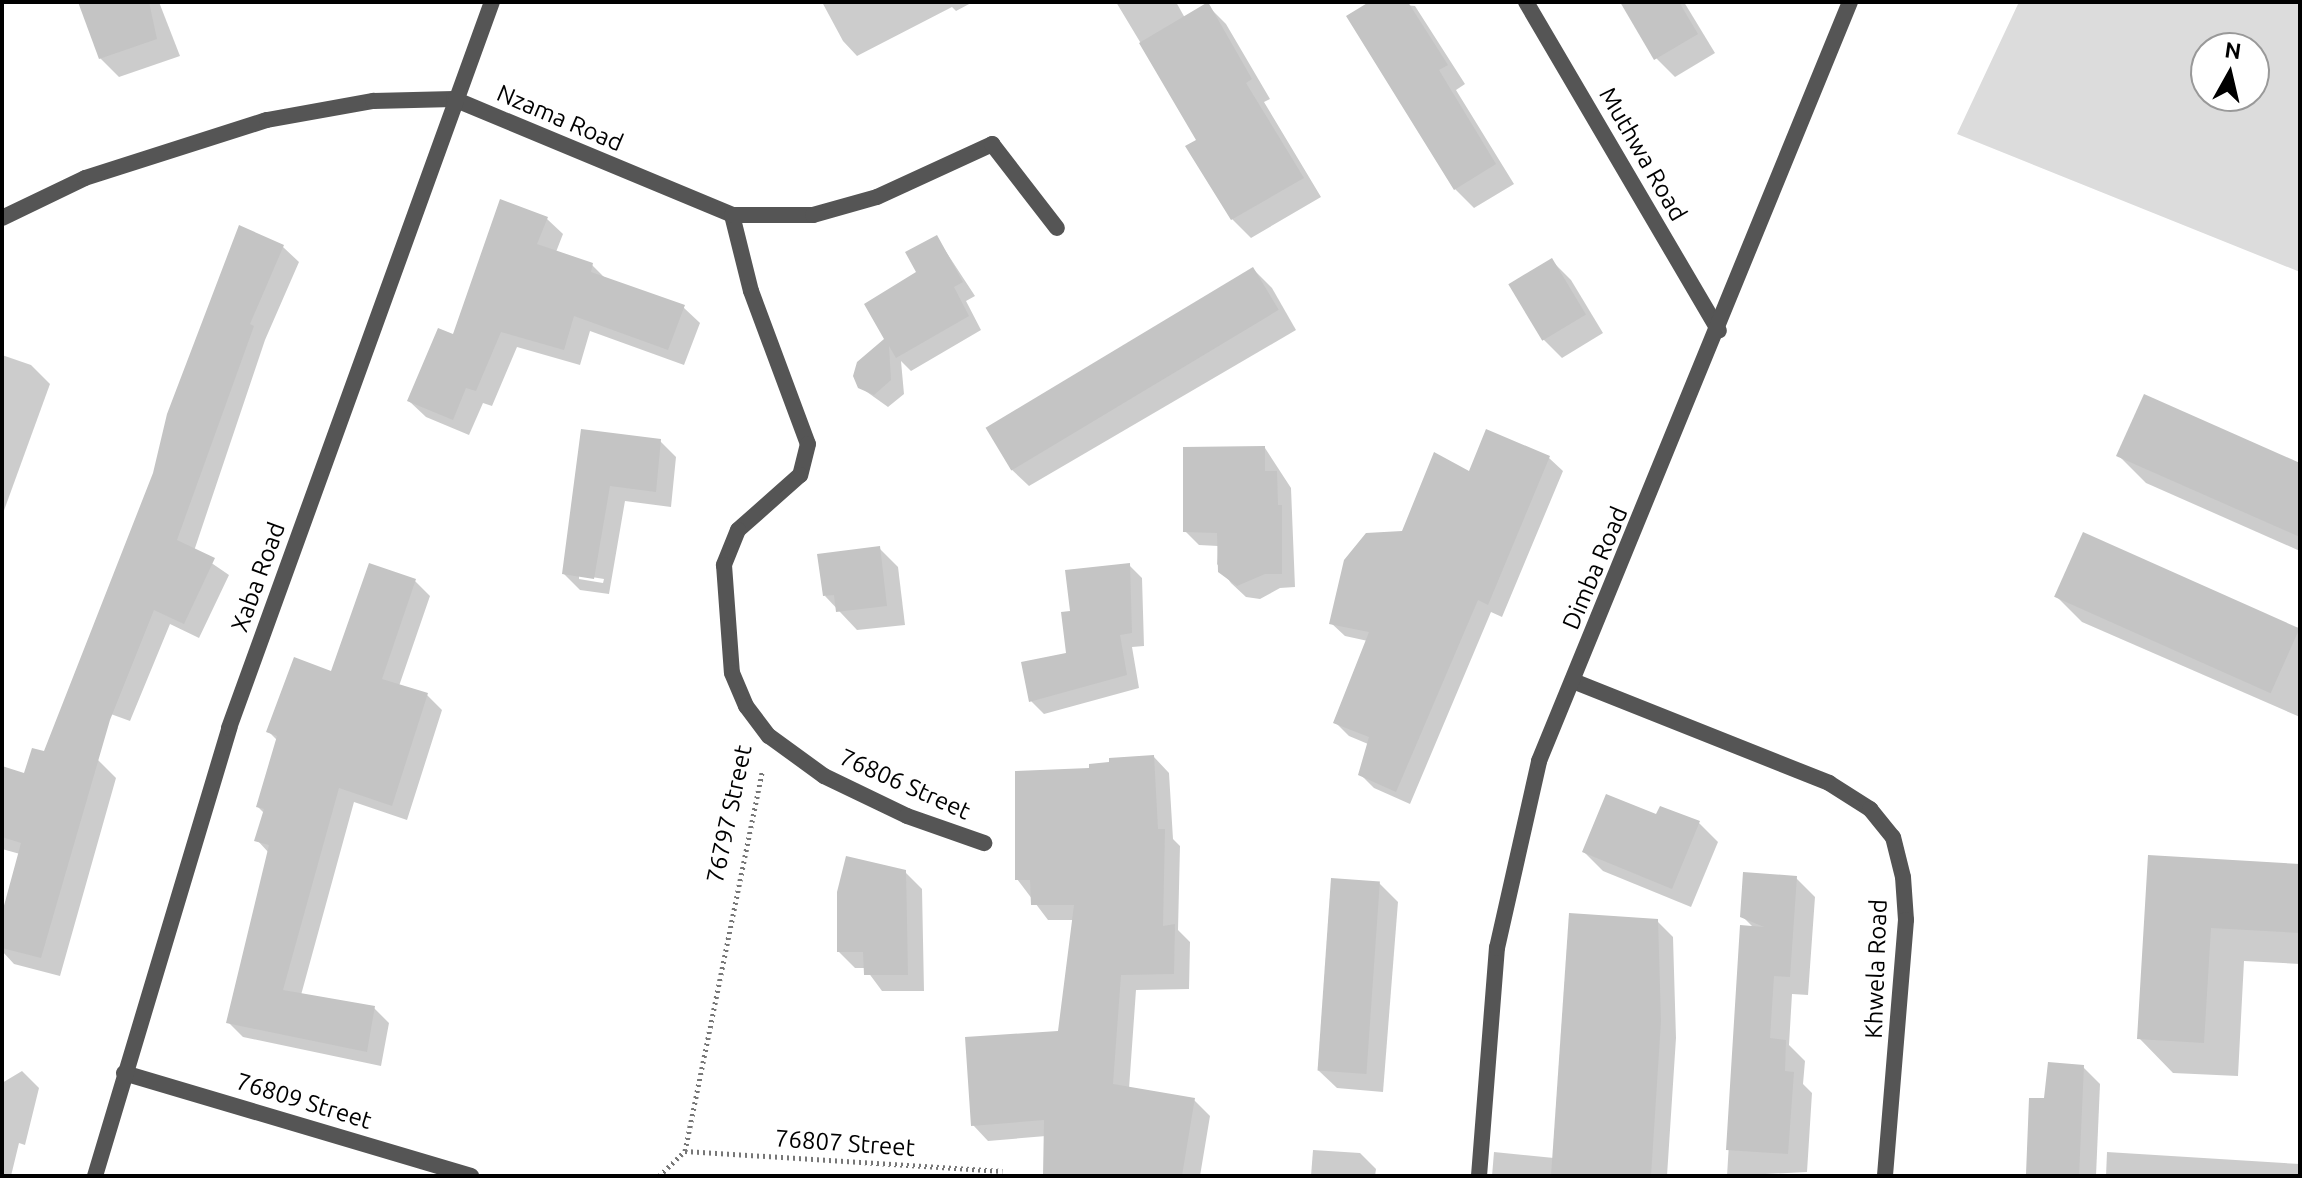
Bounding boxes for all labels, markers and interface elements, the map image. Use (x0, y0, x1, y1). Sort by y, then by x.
north arrow (2190, 32, 2270, 112)
text: N (2223, 36, 2243, 63)
street label: Nzama Road (493, 79, 627, 157)
street label: Muthwa Road (1593, 82, 1693, 226)
street label: Dimba Road (1556, 502, 1634, 634)
street label: Xaba Road (225, 518, 291, 636)
street label: 76797 Street (700, 742, 758, 886)
street label: 76806 Street (835, 742, 975, 826)
street label: Khwela Road (1859, 899, 1893, 1039)
street label: 76809 Street (233, 1067, 375, 1135)
street label: 76807 Street (774, 1124, 916, 1162)

